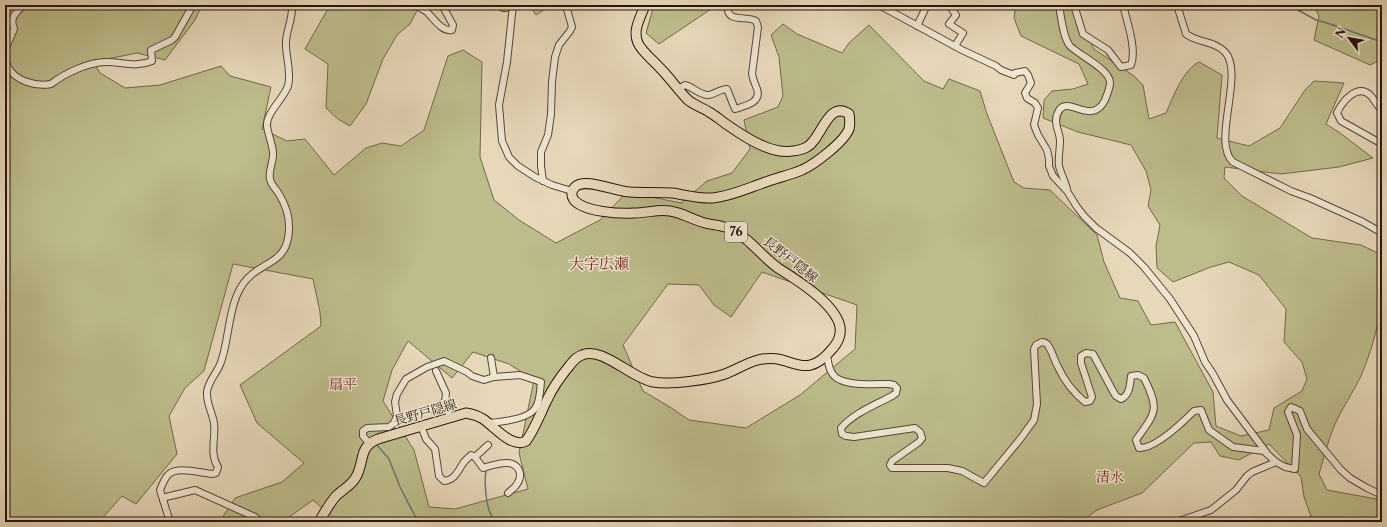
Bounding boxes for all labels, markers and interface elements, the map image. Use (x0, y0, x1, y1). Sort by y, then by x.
north arrow (1329, 18, 1369, 58)
text: N (1332, 25, 1349, 40)
road number: 76 (725, 222, 747, 242)
street label: 長野戸隠線 (760, 233, 822, 285)
district label: 大字広瀬 (569, 254, 629, 273)
district label: 扇平 (329, 375, 357, 393)
street label: 長野戸隠線 (392, 395, 458, 429)
district label: 清水 (1096, 468, 1124, 486)

